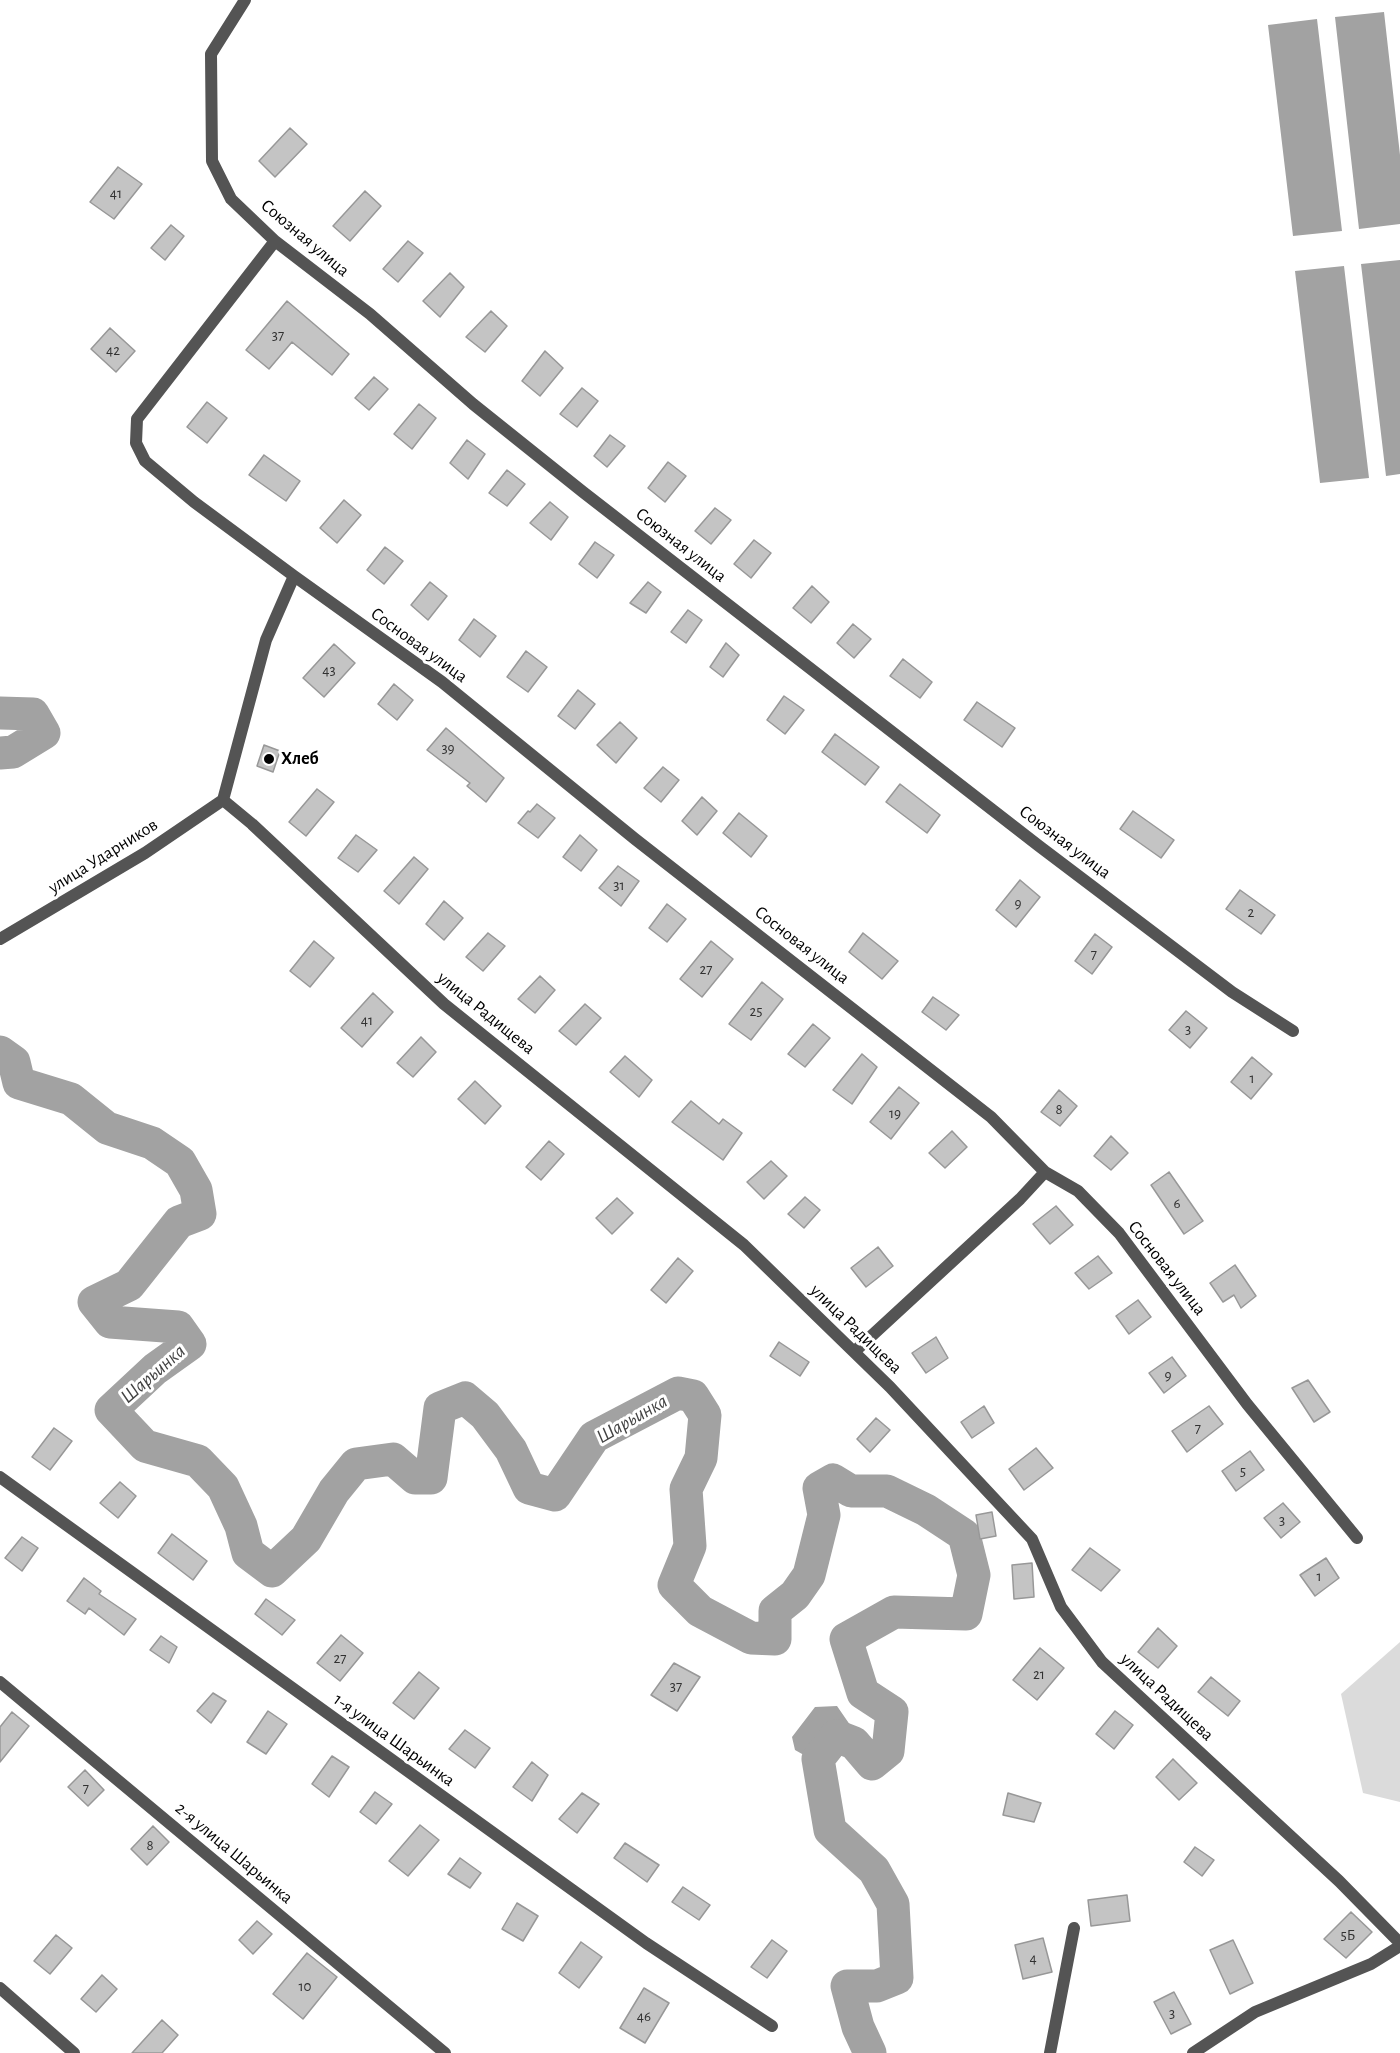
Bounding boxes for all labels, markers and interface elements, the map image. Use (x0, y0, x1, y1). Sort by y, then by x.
house number: 41 (110, 184, 122, 202)
street label: Союзная улица (256, 195, 354, 281)
house number: 37 (272, 326, 284, 344)
house number: 42 (106, 341, 120, 359)
street label: Союзная улица (631, 503, 731, 587)
street label: Сосновая улица (366, 603, 472, 687)
house number: 43 (322, 661, 336, 679)
house number: 39 (441, 739, 455, 757)
place label: Хлеб (281, 748, 319, 770)
marker: Хлеб (262, 752, 276, 766)
street label: Союзная улица (1015, 800, 1115, 884)
street label: улица Ударников (44, 814, 162, 898)
house number: 31 (613, 876, 625, 894)
house number: 9 (1014, 894, 1022, 912)
street label: Сосновая улица (750, 901, 854, 989)
house number: 2 (1248, 903, 1254, 921)
house number: 7 (1091, 945, 1097, 963)
house number: 27 (699, 960, 713, 978)
street label: улица Радищева (433, 967, 539, 1059)
house number: 25 (749, 1002, 763, 1020)
house number: 41 (361, 1011, 373, 1029)
house number: 3 (1185, 1020, 1191, 1038)
house number: 1 (1249, 1069, 1255, 1087)
house number: 8 (1055, 1100, 1063, 1118)
house number: 19 (889, 1104, 901, 1122)
house number: 6 (1173, 1194, 1181, 1212)
street label: Сосновая улица (1123, 1216, 1211, 1320)
street label: улица Радищева (805, 1280, 907, 1378)
water label: Шарьинка (116, 1339, 190, 1409)
house number: 9 (1164, 1366, 1172, 1384)
water label: Шарьинка (592, 1389, 672, 1449)
house number: 7 (1195, 1419, 1201, 1437)
house number: 5 (1240, 1462, 1246, 1480)
house number: 3 (1279, 1511, 1285, 1529)
house number: 1 (1316, 1567, 1322, 1585)
street label: улица Радищева (1116, 1648, 1218, 1746)
house number: 27 (333, 1649, 347, 1667)
house number: 21 (1033, 1665, 1045, 1683)
house number: 37 (670, 1677, 682, 1695)
street label: 1-я улица Шарьинка (329, 1689, 459, 1791)
house number: 7 (83, 1779, 89, 1797)
street label: 2-я улица Шарьинка (171, 1798, 297, 1908)
house number: 8 (146, 1836, 154, 1854)
house number: 5Б (1341, 1926, 1355, 1944)
house number: 4 (1029, 1949, 1037, 1967)
house number: 10 (298, 1977, 312, 1995)
house number: 3 (1169, 2004, 1175, 2022)
house number: 46 (637, 2007, 651, 2025)

